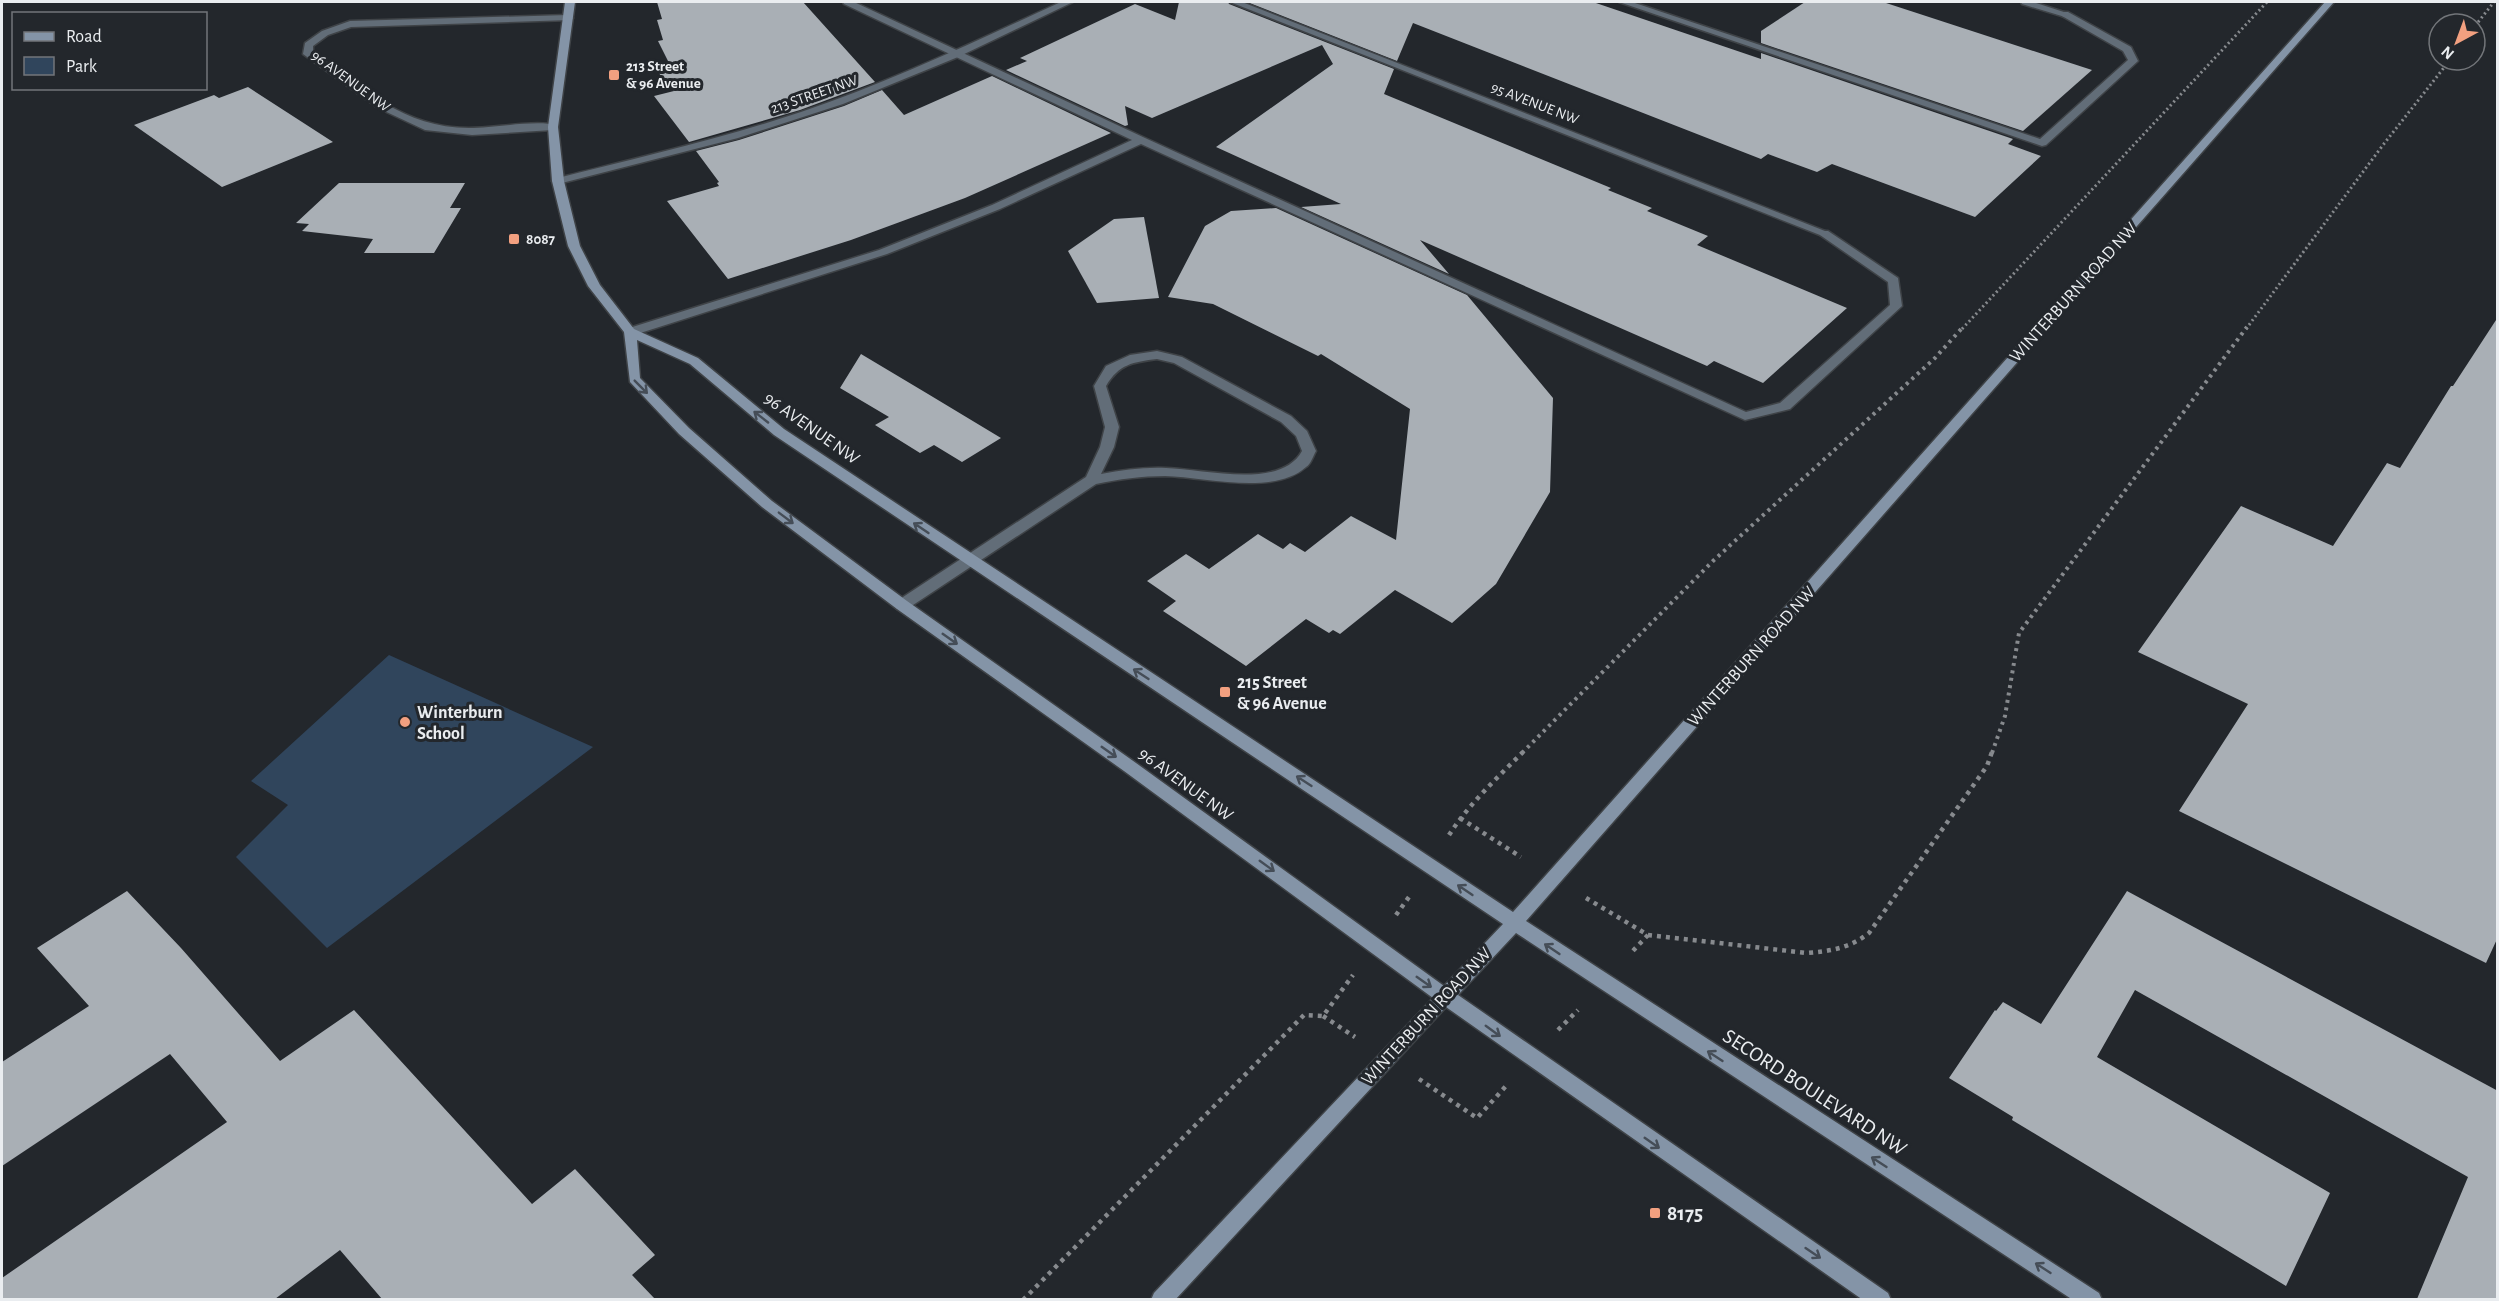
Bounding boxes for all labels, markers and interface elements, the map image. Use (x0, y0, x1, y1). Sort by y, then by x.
legend (12, 12, 207, 90)
north arrow (2427, 12, 2487, 72)
text: Road (66, 28, 102, 46)
text: N (2438, 43, 2457, 62)
street label: 96 AVENUE NW (309, 48, 393, 115)
text: Park (66, 58, 98, 76)
place label: 213 Street & 96 Avenue (626, 59, 701, 91)
marker: 213 Street & 96 Avenue (607, 68, 621, 82)
street label: 213 STREET NW (769, 72, 860, 116)
street label: 95 AVENUE NW (1489, 80, 1581, 127)
street label: WINTERBURN ROAD NW (2007, 220, 2141, 366)
marker: 8087 (507, 232, 521, 246)
place label: 8087 (526, 232, 556, 247)
one-way arrow (634, 380, 649, 395)
street label: 96 AVENUE NW (760, 389, 862, 468)
one-way arrow (753, 411, 769, 424)
one-way arrow (778, 511, 794, 524)
one-way arrow (914, 522, 930, 534)
street label: WINTERBURN ROAD NW (1685, 584, 1819, 730)
one-way arrow (941, 633, 957, 645)
one-way arrow (1133, 668, 1150, 680)
place label: 215 Street & 96 Avenue (1237, 674, 1327, 713)
marker: 215 Street & 96 Avenue (1218, 685, 1232, 699)
place label: Winterburn School (417, 704, 503, 743)
marker: Winterburn School (398, 715, 412, 729)
street label: 96 AVENUE NW (1135, 745, 1236, 825)
one-way arrow (1100, 746, 1116, 758)
one-way arrow (1296, 775, 1313, 787)
one-way arrow (1258, 860, 1274, 872)
one-way arrow (1458, 884, 1474, 896)
one-way arrow (1544, 943, 1561, 955)
street label: WINTERBURN ROAD NW (1359, 944, 1495, 1089)
one-way arrow (1415, 976, 1431, 988)
one-way arrow (1484, 1025, 1500, 1037)
street label: SECORD BOULEVARD NW (1719, 1025, 1910, 1160)
one-way arrow (1707, 1049, 1724, 1061)
one-way arrow (1644, 1137, 1660, 1149)
one-way arrow (1871, 1155, 1888, 1167)
place label: 8175 (1667, 1203, 1703, 1224)
marker: 8175 (1648, 1206, 1662, 1220)
one-way arrow (1804, 1247, 1821, 1259)
one-way arrow (2034, 1261, 2051, 1274)

